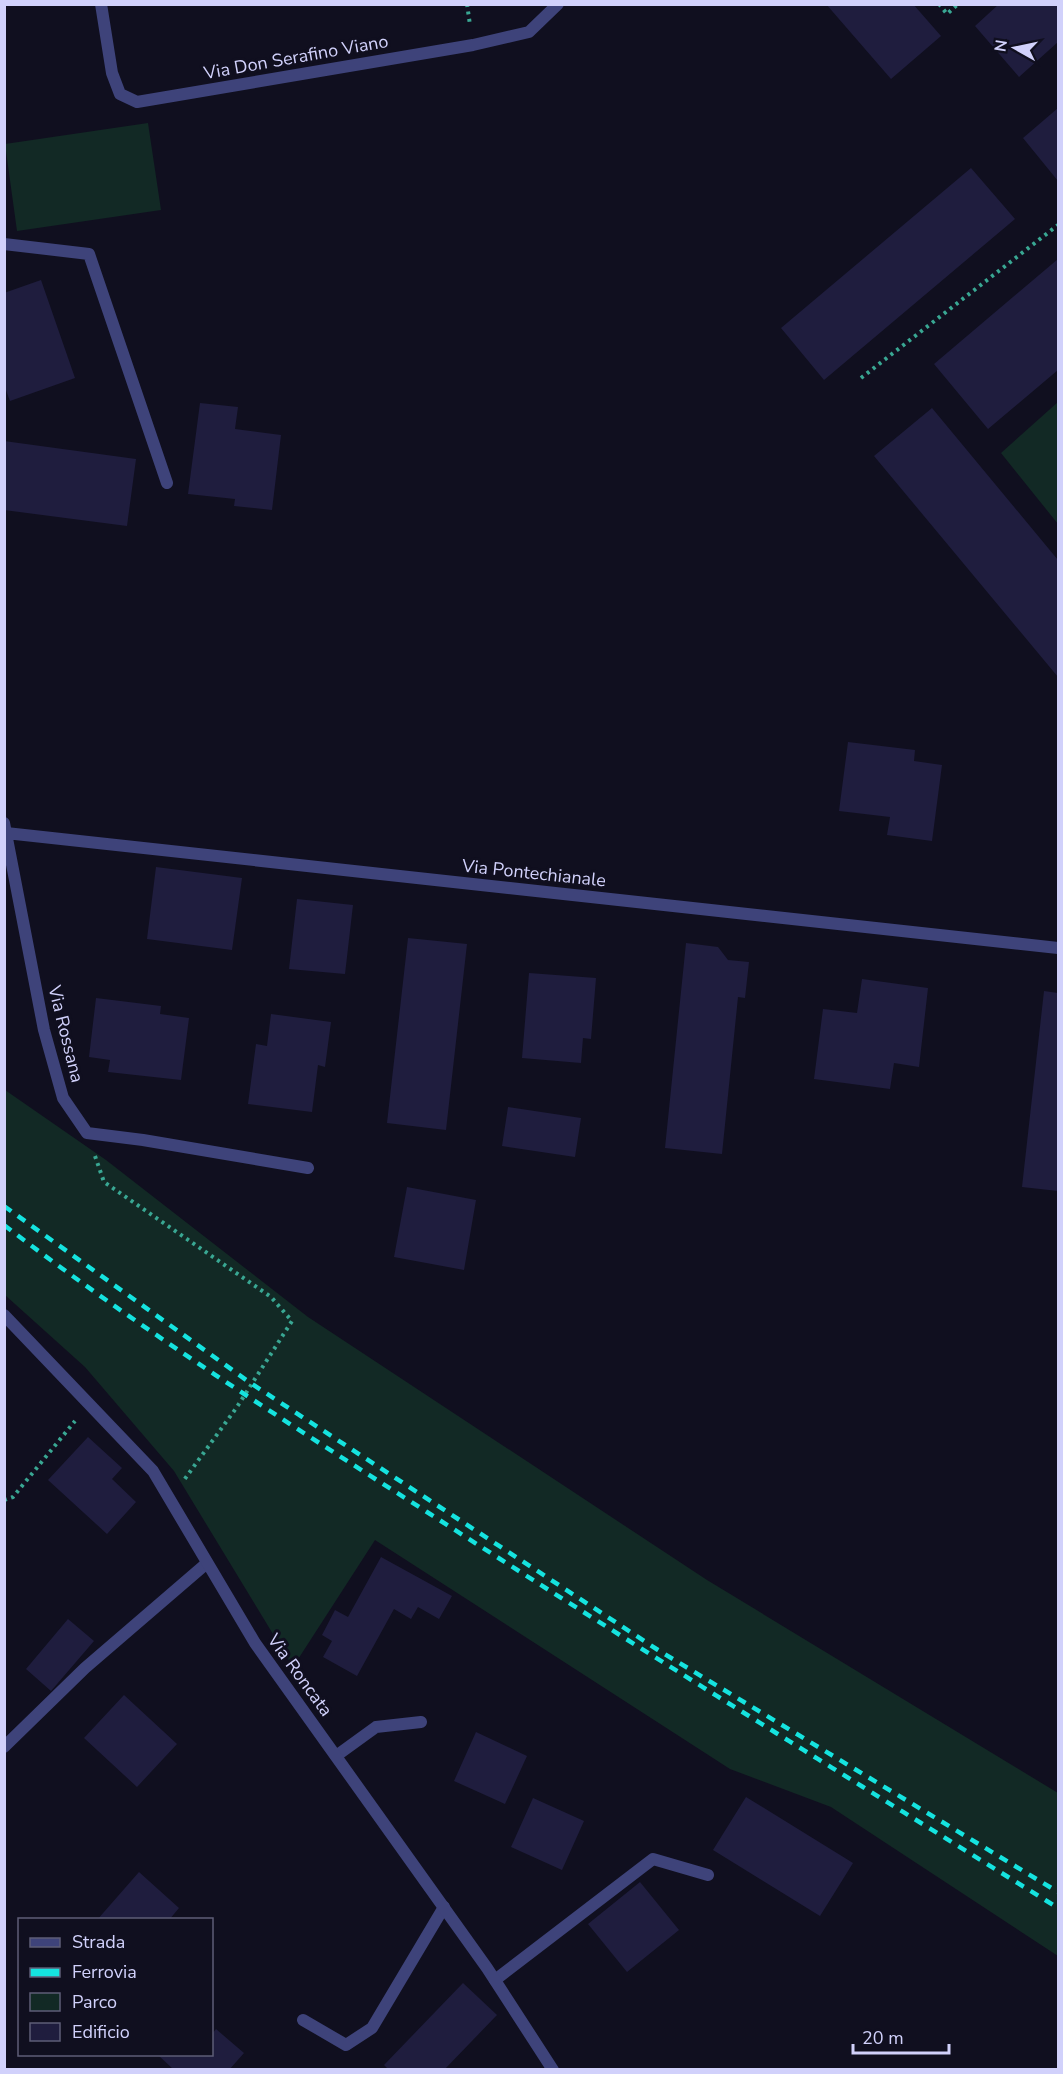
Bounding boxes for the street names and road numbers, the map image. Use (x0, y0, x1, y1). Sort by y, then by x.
street label: Via Don Serafino Viano (201, 29, 390, 85)
street label: Via Pontechianale (460, 853, 607, 892)
street label: Via Rossana (42, 982, 90, 1085)
street label: Via Roncata (261, 1628, 338, 1721)

